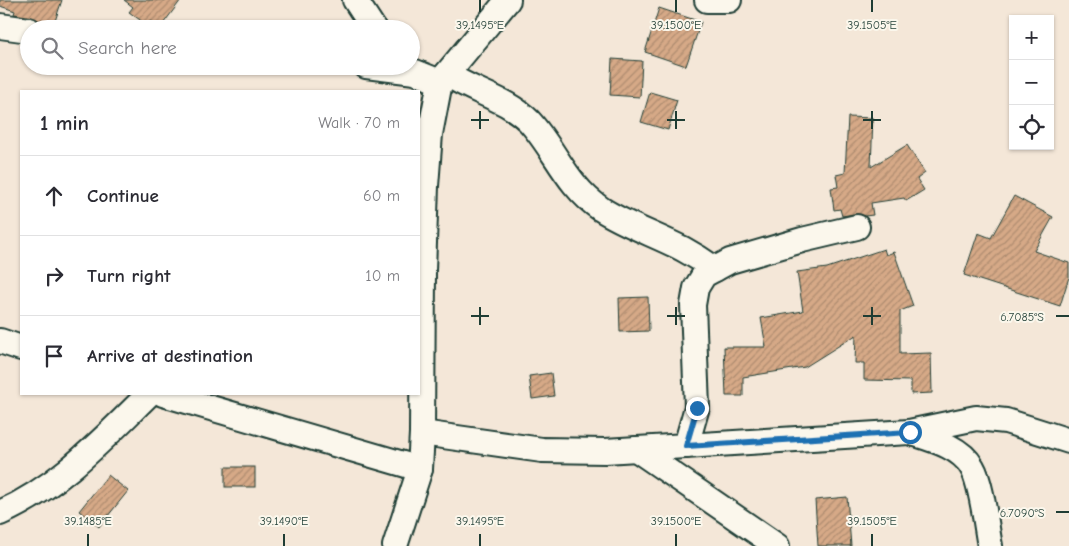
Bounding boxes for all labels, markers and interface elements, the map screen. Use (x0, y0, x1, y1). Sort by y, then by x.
map controls (1009, 15, 1054, 150)
button: + (1009, 15, 1054, 60)
text: 39.1495°E (456, 18, 504, 32)
text: 39.1500°E (651, 18, 701, 32)
text: 39.1505°E (847, 18, 897, 32)
search box (20, 20, 420, 75)
icon: search (38, 34, 66, 62)
text: Search here (78, 37, 177, 59)
button: − (1009, 60, 1054, 105)
button: locate (1009, 105, 1054, 150)
text: 1 min (40, 111, 89, 135)
text: Walk · 70 m (318, 114, 400, 132)
icon: ahead (40, 182, 68, 210)
text: Continue (87, 185, 159, 207)
text: 60 m (363, 187, 400, 205)
icon: right (40, 262, 68, 290)
text: Turn right (87, 265, 171, 287)
text: 10 m (365, 267, 400, 285)
text: 6.7085°S (1000, 310, 1044, 324)
icon: arrive (40, 342, 68, 370)
text: Arrive at destination (87, 345, 253, 367)
route end (686, 397, 709, 420)
route start (899, 421, 922, 444)
text: 6.7090°S (1000, 506, 1045, 520)
text: 39.1485°E (64, 514, 112, 528)
text: 39.1490°E (260, 514, 308, 528)
text: 39.1495°E (456, 514, 504, 528)
text: 39.1500°E (651, 514, 701, 528)
text: 39.1505°E (847, 514, 897, 528)

